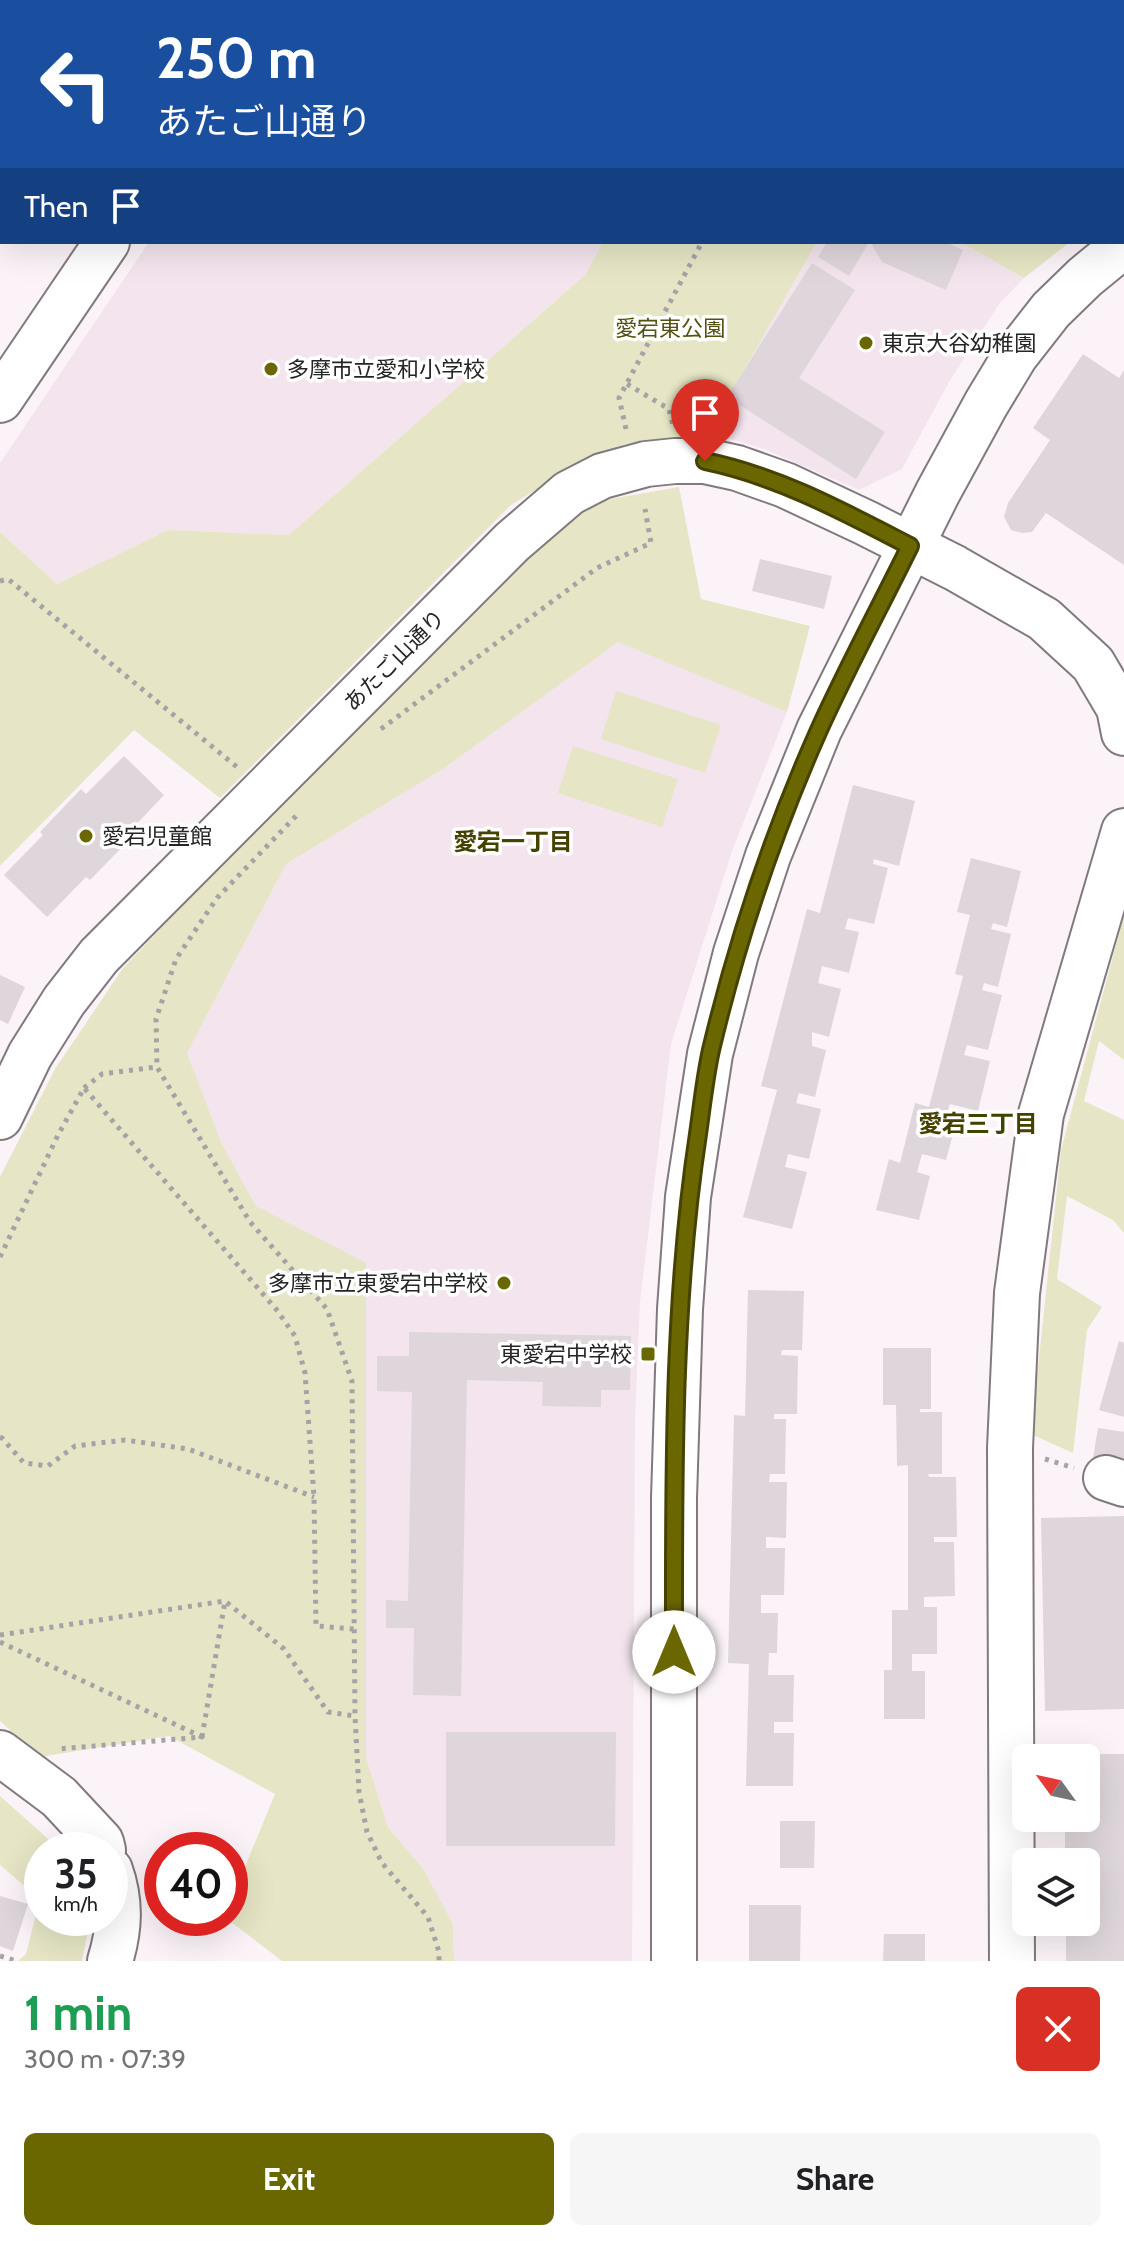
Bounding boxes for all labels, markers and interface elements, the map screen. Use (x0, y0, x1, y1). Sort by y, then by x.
text: 250 m (156, 24, 317, 92)
icon: left (24, 32, 128, 136)
text: あたご山通り (156, 99, 372, 143)
icon: arrive (104, 184, 148, 228)
text: Then (24, 188, 88, 225)
park label: 愛宕東公園 (615, 315, 725, 342)
place label: 東京大谷幼稚園 (882, 330, 1036, 357)
marker: 東京大谷幼稚園 (857, 334, 875, 352)
place label: 多摩市立愛和小学校 (287, 356, 485, 383)
marker: 多摩市立愛和小学校 (262, 360, 280, 378)
pin (671, 379, 739, 461)
icon: arrive (683, 391, 727, 435)
street label: あたご山通り (338, 604, 451, 717)
place label: 愛宕児童館 (102, 823, 212, 850)
marker: 愛宕児童館 (77, 827, 95, 845)
district label: 愛宕一丁目 (453, 827, 573, 856)
district label: 愛宕三丁目 (918, 1109, 1038, 1138)
place label: 多摩市立東愛宕中学校 (268, 1270, 488, 1297)
marker: 多摩市立東愛宕中学校 (495, 1274, 513, 1292)
place label: 東愛宕中学校 (500, 1341, 632, 1368)
marker: 東愛宕中学校 (639, 1345, 657, 1363)
position arrow (632, 1610, 716, 1694)
north arrow (1012, 1744, 1100, 1832)
map controls (1012, 1744, 1100, 1936)
speed limit sign: 40 (144, 1832, 248, 1936)
button: layers (1012, 1848, 1100, 1936)
text: 35 (54, 1849, 98, 1898)
text: km/h (54, 1892, 98, 1916)
text: 1 min (24, 1984, 132, 2042)
button: close (1016, 1987, 1100, 2071)
text: 300 m · 07:39 (24, 2043, 186, 2075)
button: Exit (24, 2133, 554, 2225)
button: Share (570, 2133, 1100, 2225)

